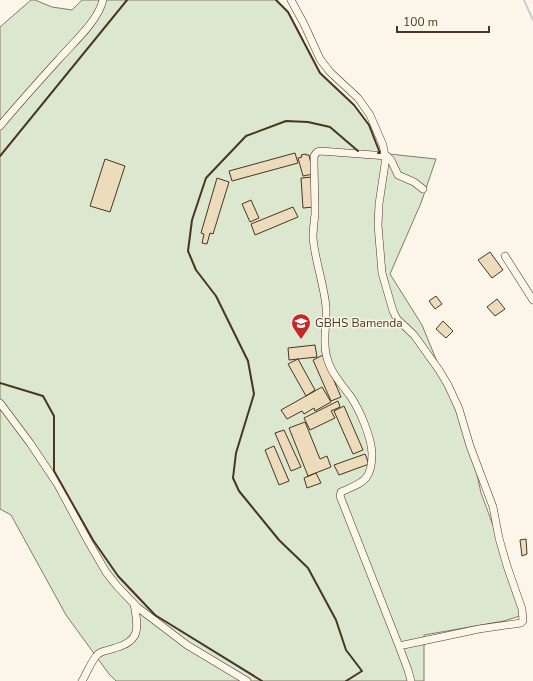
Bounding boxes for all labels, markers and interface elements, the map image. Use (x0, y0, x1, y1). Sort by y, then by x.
scale bar (397, 8, 489, 34)
text: 100 m (403, 14, 438, 30)
school or university icon: GBHS Bamenda (290, 312, 312, 340)
place label: GBHS Bamenda (315, 315, 403, 331)

